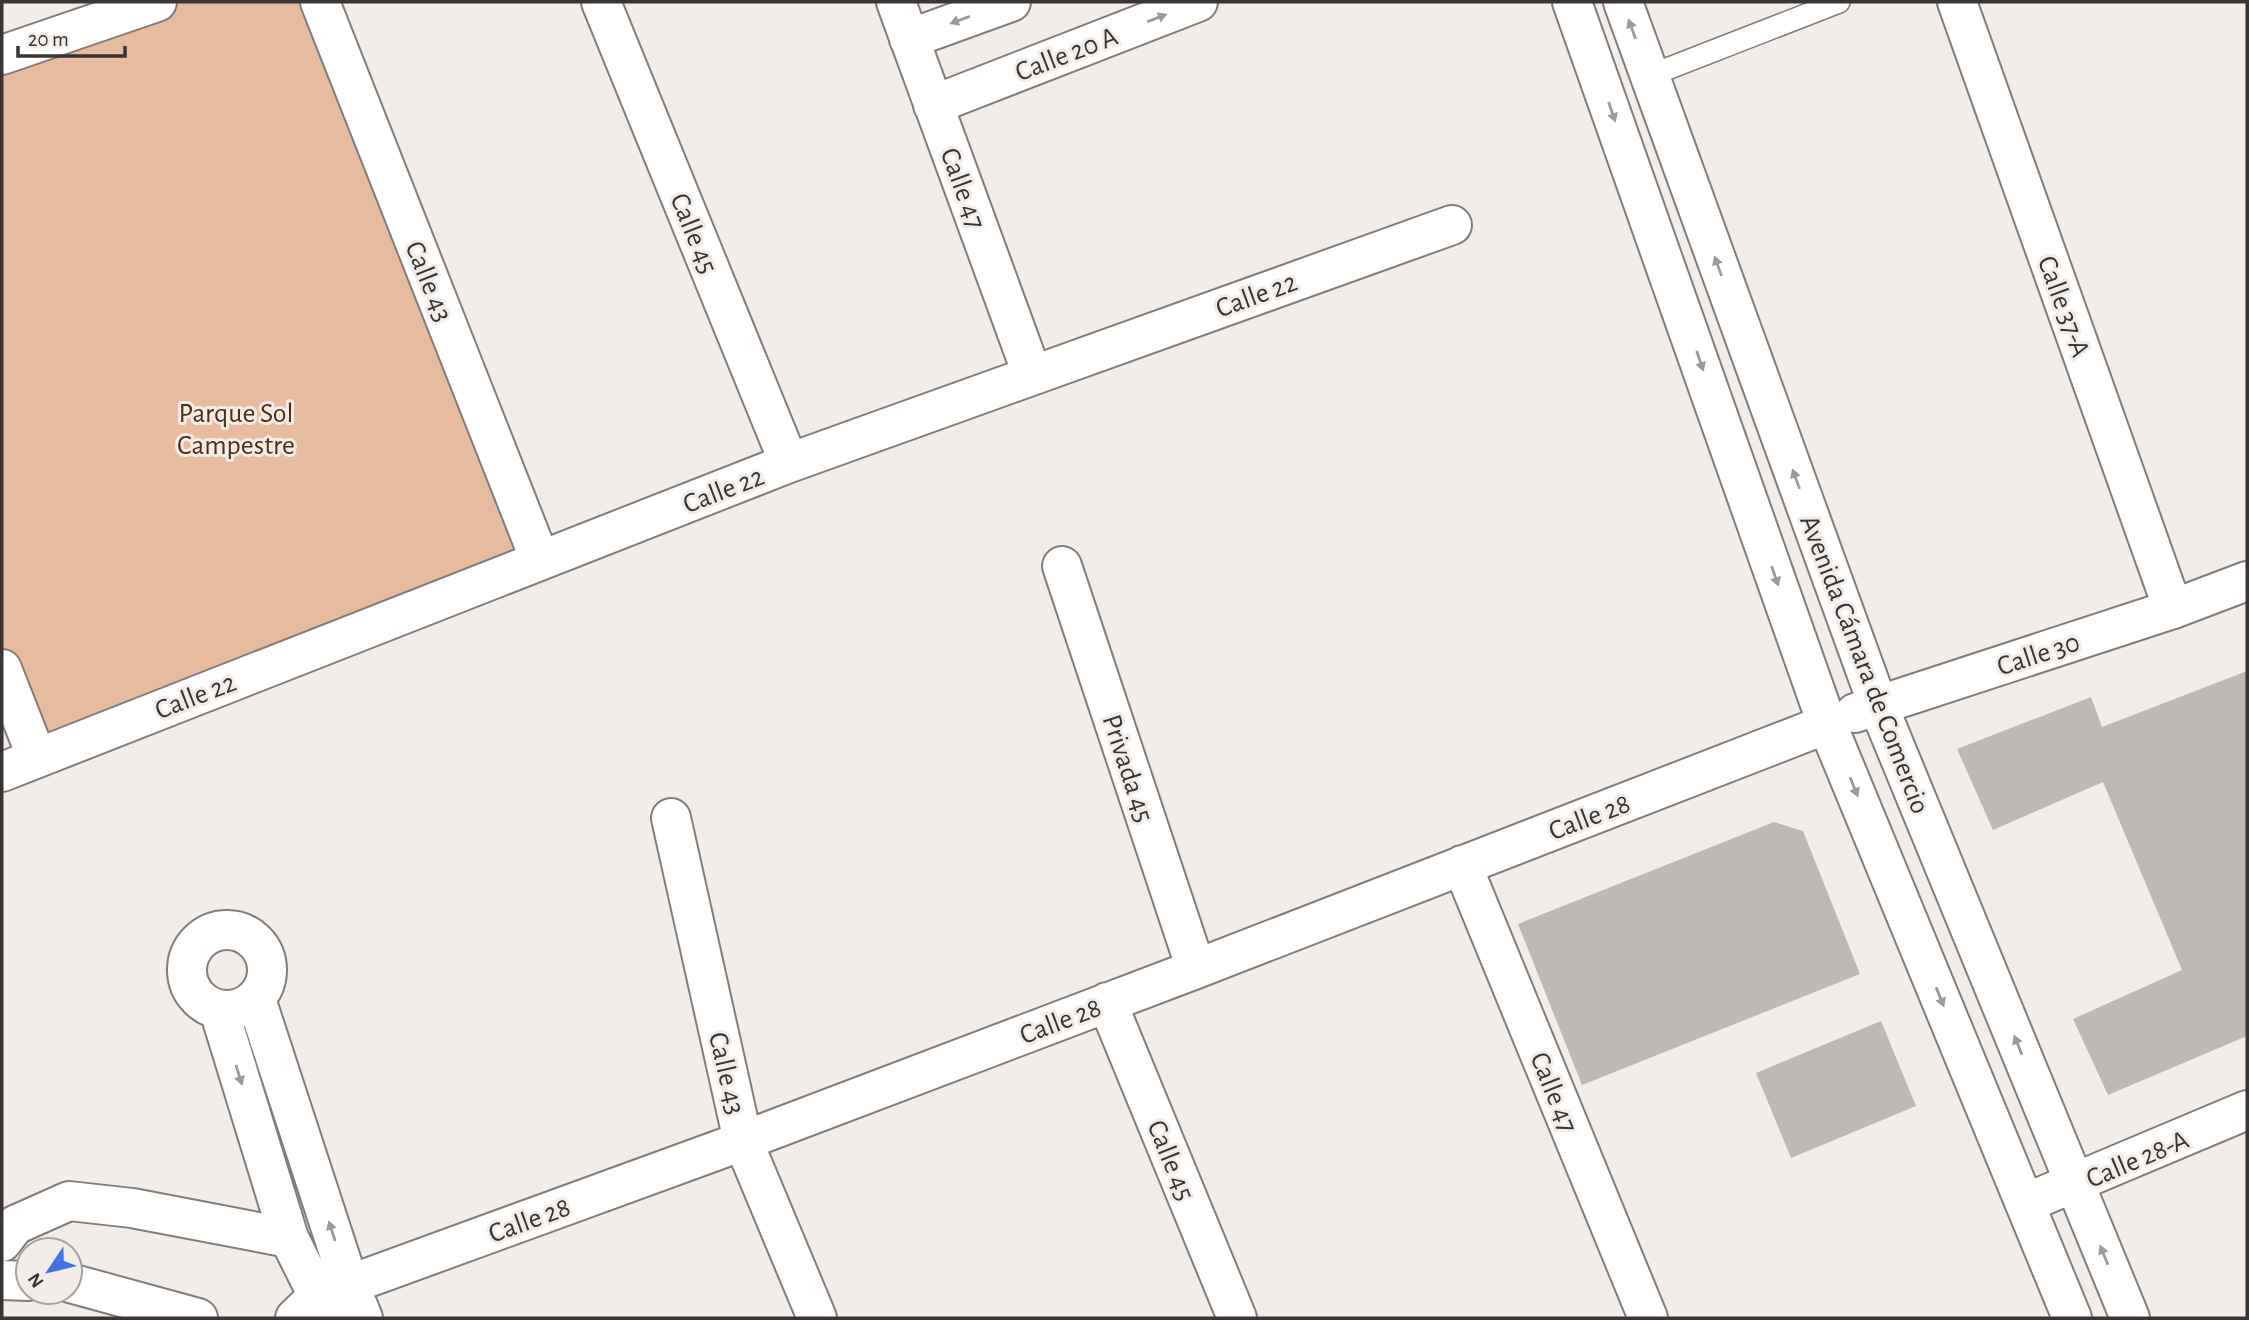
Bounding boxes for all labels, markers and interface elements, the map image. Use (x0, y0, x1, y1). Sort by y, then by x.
one-way arrow (1146, 12, 1167, 23)
scale bar (18, 14, 124, 58)
one-way arrow (949, 15, 970, 26)
one-way arrow (1626, 18, 1637, 39)
street label: Calle 20 A (1012, 23, 1122, 87)
text: 20 m (28, 29, 69, 50)
one-way arrow (1606, 102, 1617, 123)
street label: Calle 47 (935, 144, 990, 233)
street label: Calle 45 (664, 190, 722, 278)
street label: Calle 43 (399, 238, 457, 326)
street label: Calle 37-A (2032, 252, 2094, 361)
one-way arrow (1712, 255, 1723, 276)
street label: Calle 22 (1212, 268, 1301, 323)
one-way arrow (1694, 351, 1705, 372)
park label: Parque Sol Campestre (177, 400, 295, 460)
street label: Calle 22 (679, 463, 768, 519)
one-way arrow (1790, 469, 1801, 490)
street label: Avenida Cámara de Comercio (1794, 512, 1934, 818)
one-way arrow (1770, 565, 1781, 586)
street label: Calle 30 (1994, 628, 2083, 681)
street label: Calle 22 (151, 669, 240, 725)
street label: Privada 45 (1097, 711, 1158, 826)
one-way arrow (1848, 776, 1859, 797)
street label: Calle 28 (1545, 790, 1634, 846)
one-way arrow (1935, 987, 1946, 1008)
street label: Calle 28 (1016, 994, 1105, 1050)
street label: Calle 43 (703, 1029, 749, 1117)
one-way arrow (2012, 1034, 2023, 1055)
street label: Calle 47 (1524, 1049, 1582, 1137)
one-way arrow (234, 1065, 245, 1086)
street label: Calle 45 (1141, 1117, 1199, 1205)
street label: Calle 28-A (2082, 1126, 2193, 1194)
street label: Calle 28 (485, 1193, 574, 1249)
one-way arrow (326, 1220, 337, 1241)
north arrow (14, 1236, 84, 1306)
one-way arrow (2098, 1245, 2110, 1265)
text: N (25, 1269, 48, 1291)

